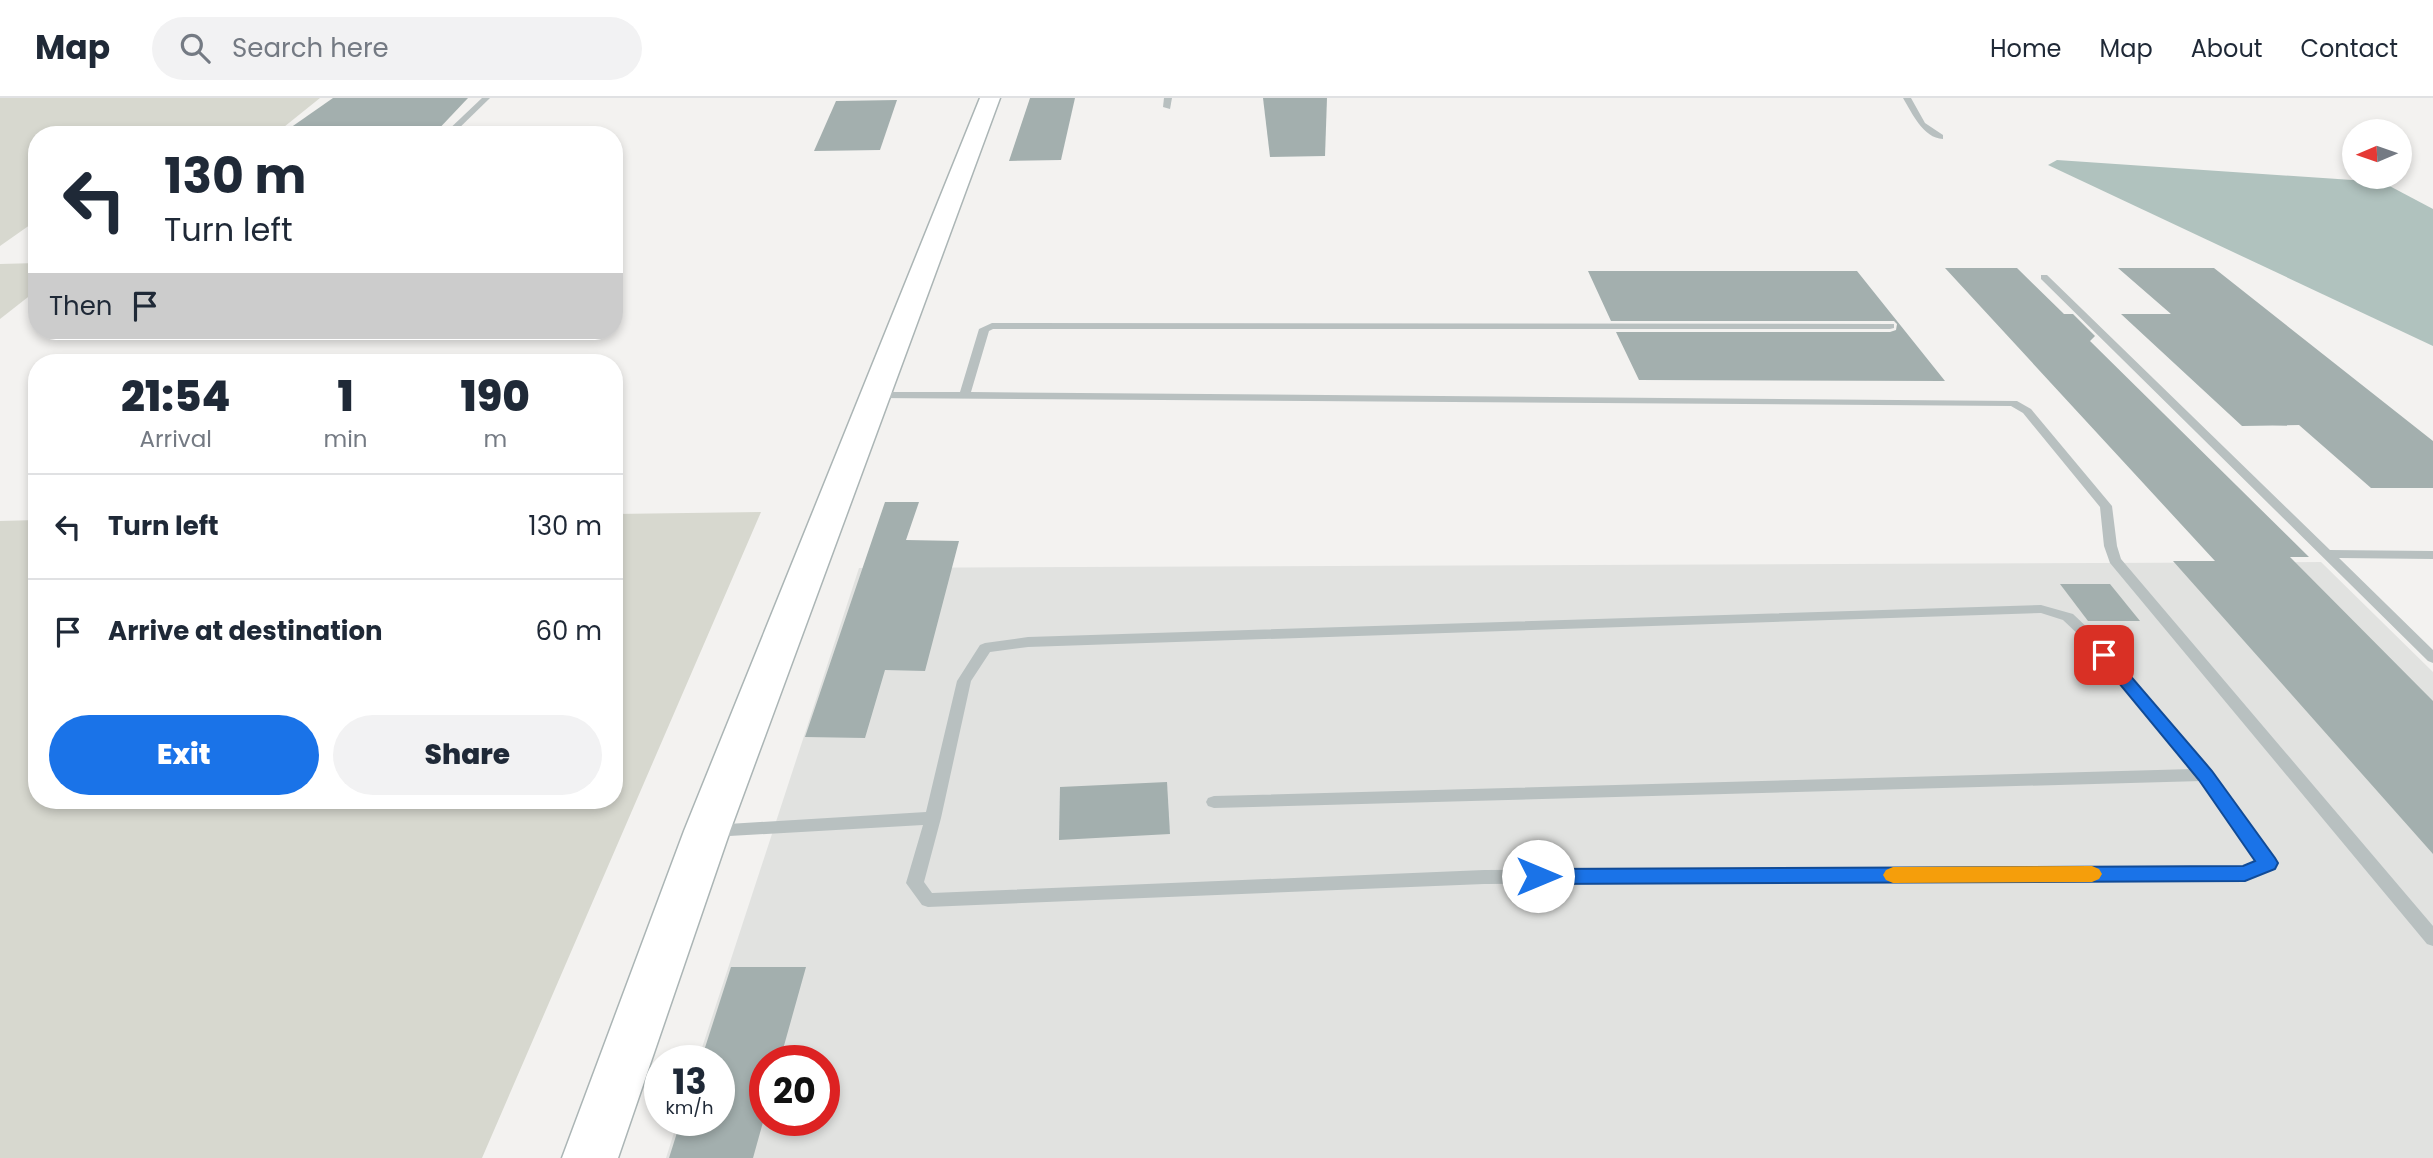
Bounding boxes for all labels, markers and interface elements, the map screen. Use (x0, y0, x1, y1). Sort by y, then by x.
search box (152, 17, 642, 80)
text: Map (35, 24, 110, 71)
icon: search (176, 29, 214, 67)
text: Search here (232, 30, 389, 66)
text: Home (1990, 32, 2062, 65)
text: Map (2100, 32, 2153, 65)
text: About (2191, 32, 2262, 65)
text: Contact (2300, 32, 2398, 65)
north arrow (2342, 119, 2412, 189)
map controls (2342, 119, 2412, 189)
text: 130 m (164, 142, 306, 210)
icon: left (49, 154, 140, 245)
text: Turn left (164, 207, 293, 252)
icon: arrive (126, 287, 164, 325)
text: Then (49, 288, 112, 324)
text: 21:54 (121, 367, 230, 426)
text: 1 (337, 367, 354, 426)
text: 190 (461, 367, 530, 426)
text: Arrival (140, 423, 212, 455)
text: min (323, 423, 368, 455)
text: m (483, 423, 507, 455)
icon: left (49, 508, 87, 546)
text: Turn left (108, 508, 219, 544)
text: 130 m (528, 508, 602, 544)
icon: arrive (49, 613, 87, 651)
text: Arrive at destination (108, 613, 383, 649)
text: 60 m (535, 613, 602, 649)
pin (2074, 625, 2134, 685)
icon: arrive (2085, 636, 2123, 674)
button: Exit (49, 715, 319, 795)
button: Share (333, 715, 602, 795)
position arrow (1501, 839, 1575, 913)
speed limit sign: 20 (749, 1045, 840, 1136)
text: 13 (672, 1057, 707, 1106)
text: km/h (666, 1095, 713, 1120)

